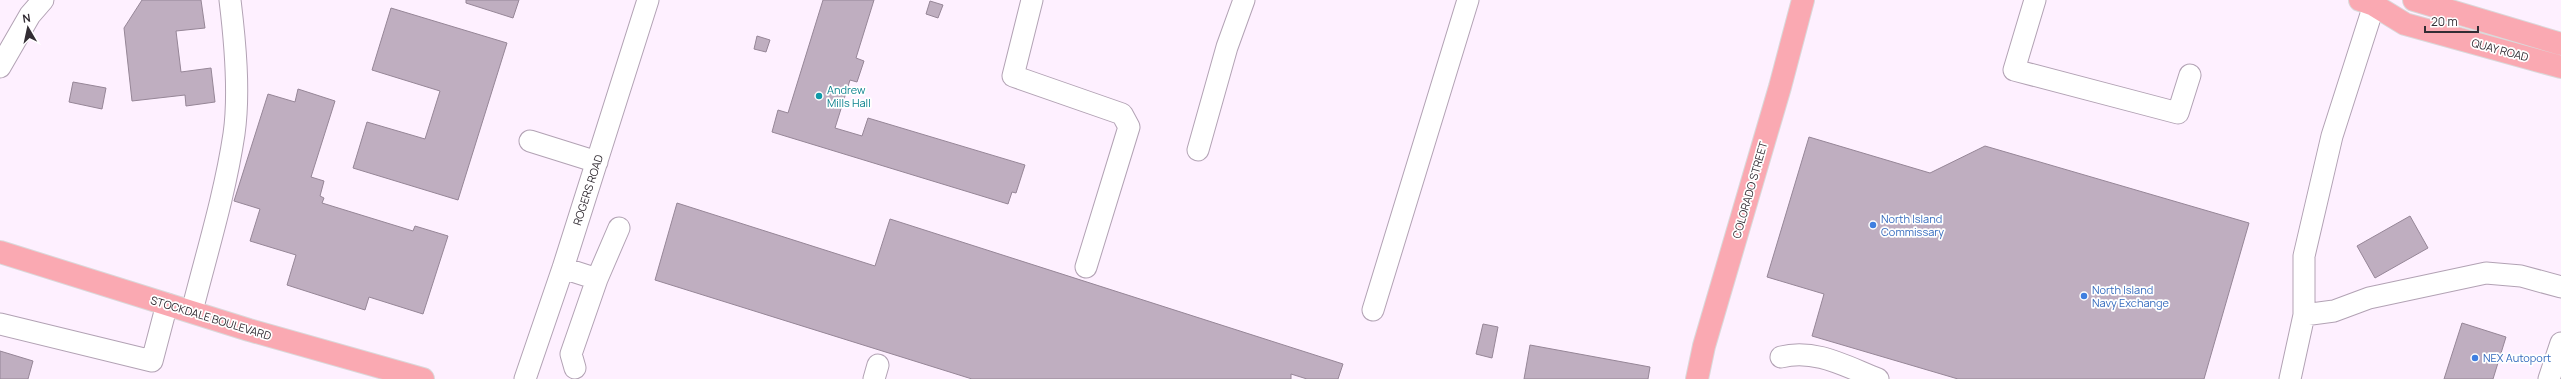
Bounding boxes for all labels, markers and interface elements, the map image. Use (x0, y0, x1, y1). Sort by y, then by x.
north arrow (8, 8, 48, 48)
scale bar (2425, 8, 2478, 34)
text: N (21, 10, 32, 26)
text: 20 m (2431, 13, 2458, 30)
street label: QUAY ROAD (2470, 35, 2530, 64)
place label: Andrew Mills Hall (827, 82, 871, 110)
marker: Andrew Mills Hall (814, 91, 824, 101)
street label: COLORADO STREET (1729, 139, 1771, 240)
street label: ROGERS ROAD (569, 152, 606, 227)
place label: North Island Commissary (1881, 211, 1944, 239)
marker: North Island Commissary (1868, 220, 1878, 230)
place label: North Island Navy Exchange (2092, 282, 2170, 310)
marker: North Island Navy Exchange (2079, 291, 2089, 301)
street label: STOCKDALE BOULEVARD (149, 292, 273, 343)
place label: NEX Autoport (2483, 350, 2551, 365)
marker: NEX Autoport (2470, 353, 2480, 363)

